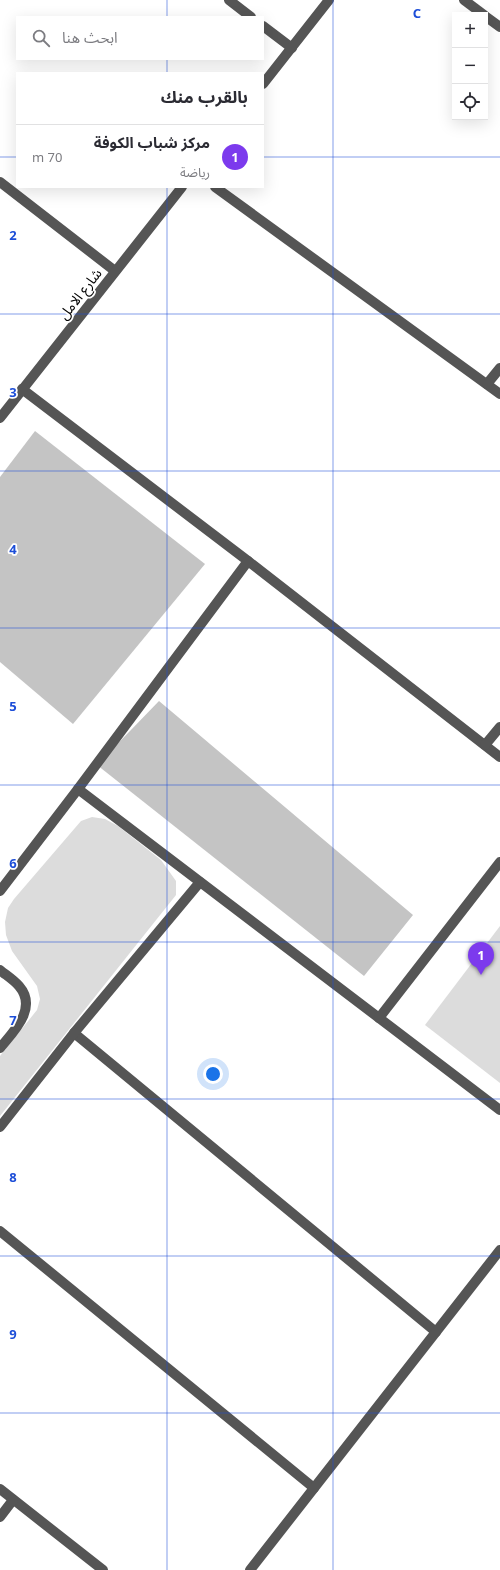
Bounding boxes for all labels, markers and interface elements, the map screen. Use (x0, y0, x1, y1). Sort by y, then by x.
text: C (413, 4, 421, 22)
map controls (452, 12, 488, 120)
button: + (452, 12, 488, 48)
search box (16, 16, 264, 60)
icon: search (30, 27, 52, 49)
text: ابحث هنا (62, 27, 118, 47)
button: − (452, 48, 488, 84)
button: locate (452, 84, 488, 120)
text: بالقرب منك (161, 85, 248, 108)
text: مركز شباب الكوفة (94, 132, 210, 152)
text: 70 m (32, 148, 62, 166)
text: 1 (231, 148, 239, 166)
text: رياضة (180, 163, 210, 181)
text: 2 (9, 226, 17, 244)
street label: شارع الامل (54, 264, 107, 324)
text: 3 (9, 383, 17, 401)
text: 4 (9, 540, 17, 558)
text: 5 (9, 697, 17, 715)
text: 6 (9, 854, 17, 872)
pin: 1 (468, 942, 494, 975)
text: 7 (9, 1011, 17, 1029)
your location (203, 1064, 223, 1084)
text: 8 (9, 1168, 17, 1186)
text: 9 (9, 1325, 17, 1343)

